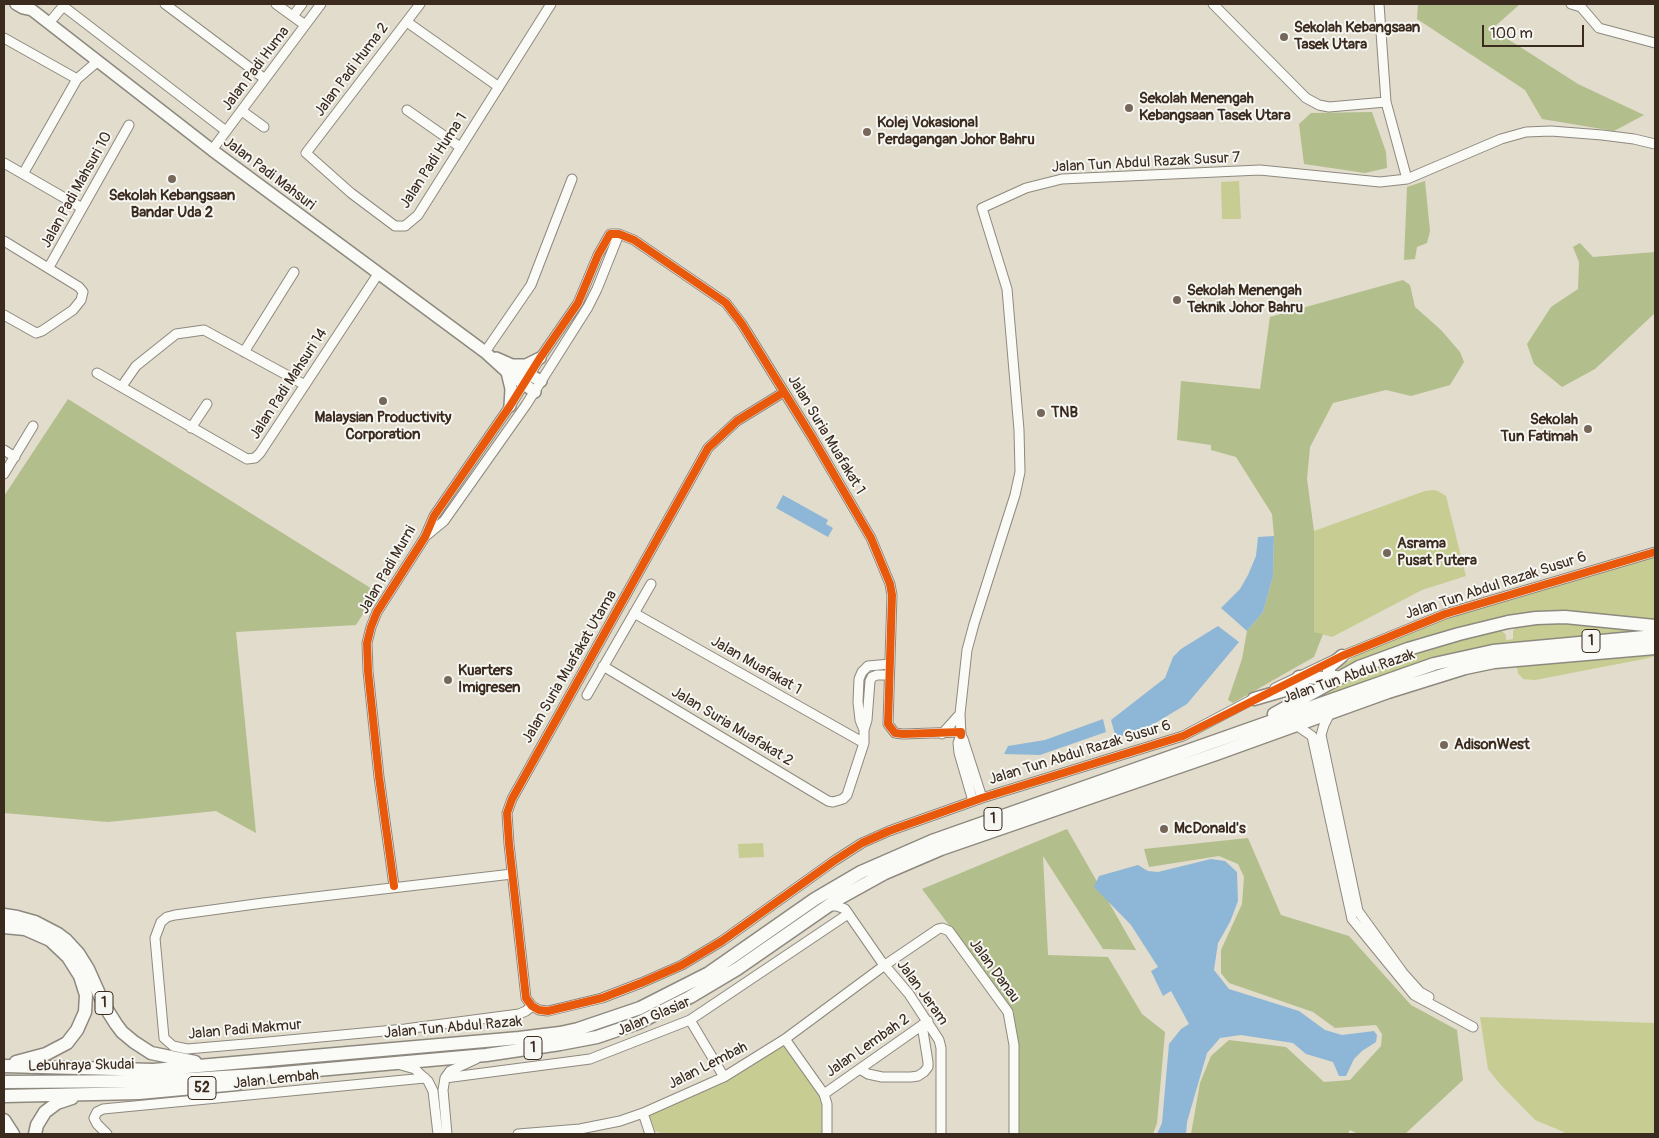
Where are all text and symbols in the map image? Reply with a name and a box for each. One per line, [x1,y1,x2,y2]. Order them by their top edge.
scale bar [1484,15,1586,47]
place label: Sekolah Kebangsaan Tasek Utara [1294,19,1420,54]
street label: Jalan Padi Huma 2 [311,20,393,120]
street label: Jalan Padi Huma [218,23,294,115]
text: 100 m [1490,24,1533,43]
marker: Sekolah Kebangsaan Tasek Utara [1278,31,1290,43]
place label: Sekolah Menengah Kebangsaan Tasek Utara [1139,90,1291,125]
marker: Sekolah Menengah Kebangsaan Tasek Utara [1123,102,1135,114]
street label: Jalan Padi Huma 1 [397,110,471,212]
place label: Kolej Vokasional Perdagangan Johor Bahru [877,114,1035,149]
marker: Kolej Vokasional Perdagangan Johor Bahru [861,126,873,138]
street label: Jalan Padi Mahsuri 10 [38,129,116,251]
street label: Jalan Padi Mahsuri [219,133,319,215]
street label: Jalan Tun Abdul Razak Susur 7 [1051,149,1241,177]
marker: Sekolah Kebangsaan Bandar Uda 2 [166,173,178,185]
place label: Sekolah Kebangsaan Bandar Uda 2 [109,187,235,222]
place label: Sekolah Menengah Teknik Johor Bahru [1187,282,1303,317]
marker: Sekolah Menengah Teknik Johor Bahru [1171,294,1183,306]
street label: Jalan Padi Mahsuri 14 [246,325,332,443]
street label: Jalan Suria Muafakat 1 [783,372,869,498]
marker: Malaysian Productivity Corporation [377,395,389,407]
place label: TNB [1051,404,1078,422]
marker: TNB [1035,407,1047,419]
place label: Malaysian Productivity Corporation [314,409,452,444]
place label: Sekolah Tun Fatimah [1500,411,1578,446]
marker: Sekolah Tun Fatimah [1582,423,1594,435]
street label: Jalan Padi Murni [356,523,420,617]
place label: Asrama Pusat Putera [1397,535,1477,570]
marker: Asrama Pusat Putera [1381,547,1393,559]
street label: Jalan Tun Abdul Razak Susur 6 [1403,548,1589,624]
street label: Jalan Suria Muafakat Utama [519,587,621,747]
road number: 1 [1582,630,1600,652]
street label: Jalan Muafakat 1 [707,633,805,699]
street label: Jalan Tun Abdul Razak [1281,646,1417,708]
place label: Kuarters Imigresen [458,662,521,697]
marker: Kuarters Imigresen [442,674,454,686]
street label: Jalan Suria Muafakat 2 [668,684,796,770]
street label: Jalan Tun Abdul Razak Susur 6 [987,717,1173,789]
place label: AdisonWest [1454,736,1530,754]
marker: AdisonWest [1438,739,1450,751]
road number: 1 [984,808,1002,831]
place label: McDonald's [1174,820,1246,838]
marker: McDonald's [1158,823,1170,835]
street label: Jalan Danau [965,936,1023,1006]
street label: Jalan Jeram [892,957,952,1029]
road number: 1 [95,991,113,1014]
street label: Jalan Glasiar [615,993,693,1041]
street label: Jalan Lembah 2 [823,1011,913,1081]
street label: Jalan Tun Abdul Razak [383,1013,523,1043]
street label: Jalan Padi Makmur [187,1016,303,1044]
road number: 1 [524,1036,542,1060]
street label: Jalan Lembah [665,1038,751,1094]
street label: Lebuhraya Skudai [28,1056,134,1076]
street label: Jalan Lembah [232,1067,320,1093]
road number: 52 [188,1076,216,1100]

